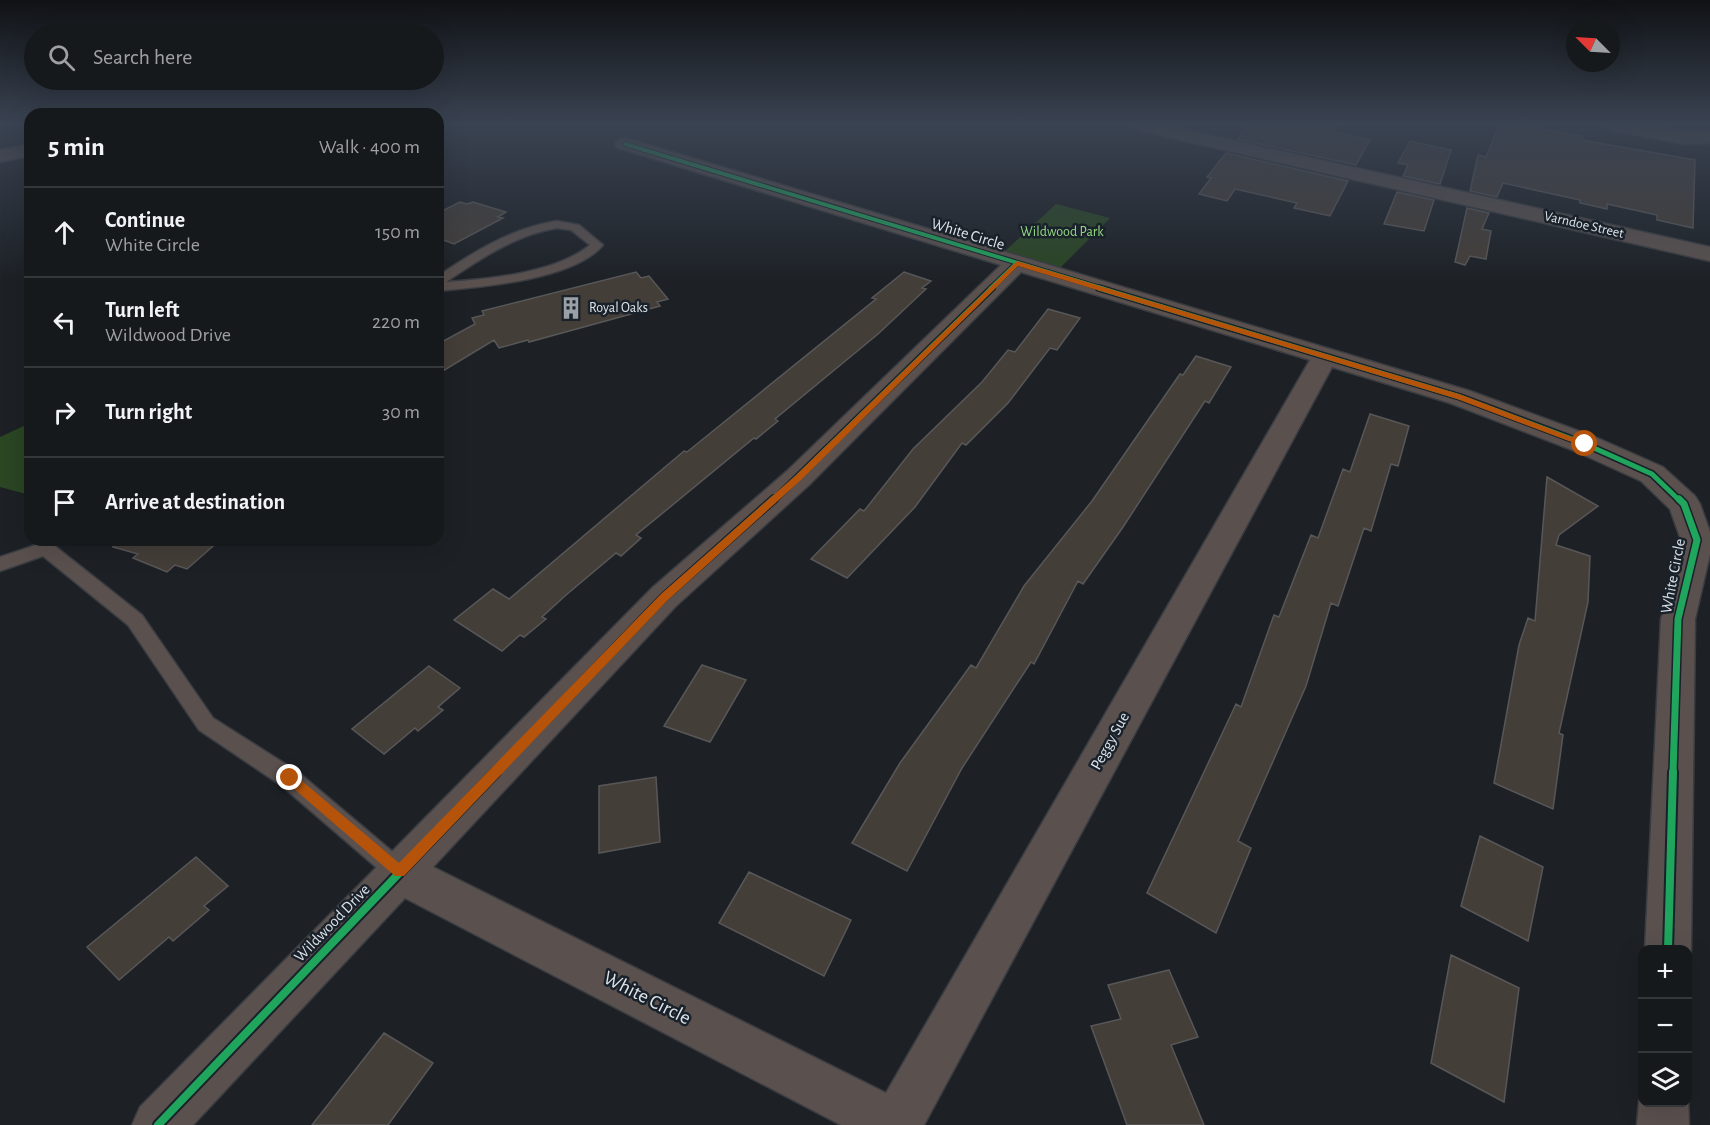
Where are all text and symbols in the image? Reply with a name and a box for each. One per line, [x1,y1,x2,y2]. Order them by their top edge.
north arrow [1566,18,1620,72]
search box [24,24,444,90]
icon: search [45,41,78,74]
text: Search here [93,46,192,68]
text: 5 min [48,134,105,160]
text: Walk · 400 m [319,137,420,157]
text: Continue [105,209,185,231]
street label: Varndoe Street [1543,209,1626,241]
street label: White Circle [929,215,1007,253]
icon: ahead [48,216,81,249]
text: 150 m [375,222,420,242]
park label: Wildwood Park [1020,225,1104,239]
text: White Circle [105,235,200,255]
building icon: Royal Oaks [558,295,584,321]
text: Turn left [105,299,179,321]
place label: Royal Oaks [589,301,648,315]
icon: left [48,306,81,339]
text: 220 m [372,312,420,332]
text: Wildwood Drive [105,325,231,345]
icon: right [48,396,81,429]
text: Turn right [105,401,192,423]
text: 30 m [382,402,420,422]
route start [1571,430,1597,456]
icon: arrive [48,486,81,519]
text: Arrive at destination [105,491,285,513]
street label: White Circle [1658,537,1688,615]
street label: Peggy Sue [1088,710,1133,773]
route end [276,764,302,790]
street label: Wildwood Drive [291,881,373,965]
map controls [1638,945,1692,1107]
button: + [1638,945,1692,999]
street label: White Circle [600,968,694,1028]
button: − [1638,999,1692,1053]
button: layers [1638,1053,1692,1107]

